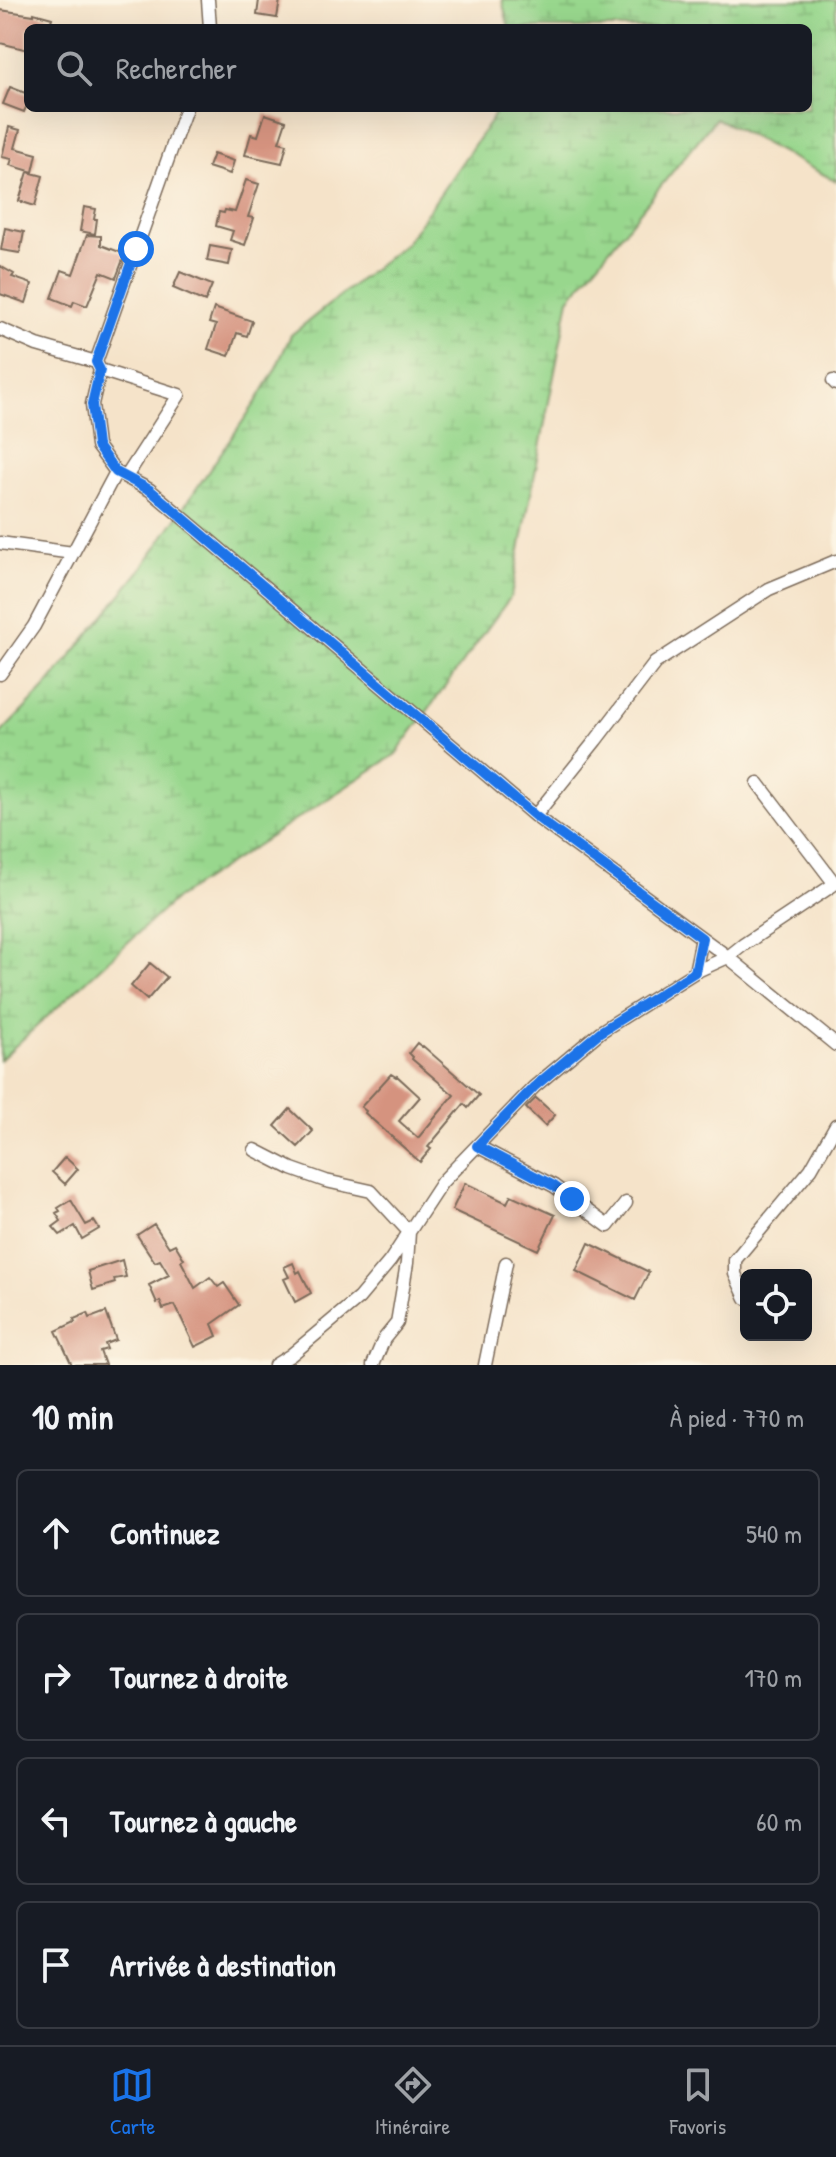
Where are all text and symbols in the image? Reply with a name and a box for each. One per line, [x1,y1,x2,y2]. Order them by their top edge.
search box [24,24,812,112]
icon: search [52,46,96,90]
text: Rechercher [116,48,237,88]
route start [118,231,154,267]
route end [554,1181,590,1217]
map controls [740,1269,812,1341]
button: locate [740,1269,812,1341]
text: 10 min [32,1394,114,1440]
text: À pied · 770 m [670,1400,804,1435]
icon: ahead [34,1511,78,1555]
text: Continuez [110,1513,219,1553]
text: 540 m [746,1516,802,1551]
icon: right [34,1655,78,1699]
text: Tournez à droite [110,1657,288,1697]
text: 170 m [744,1660,802,1695]
icon: left [34,1799,78,1843]
text: Tournez à gauche [110,1801,297,1841]
text: 60 m [756,1804,802,1839]
icon: arrive [34,1943,78,1987]
text: Arrivée à destination [110,1945,336,1985]
tab: Carte [110,2063,155,2141]
tab: Itinéraire [375,2063,450,2141]
tab: Favoris [670,2063,726,2141]

